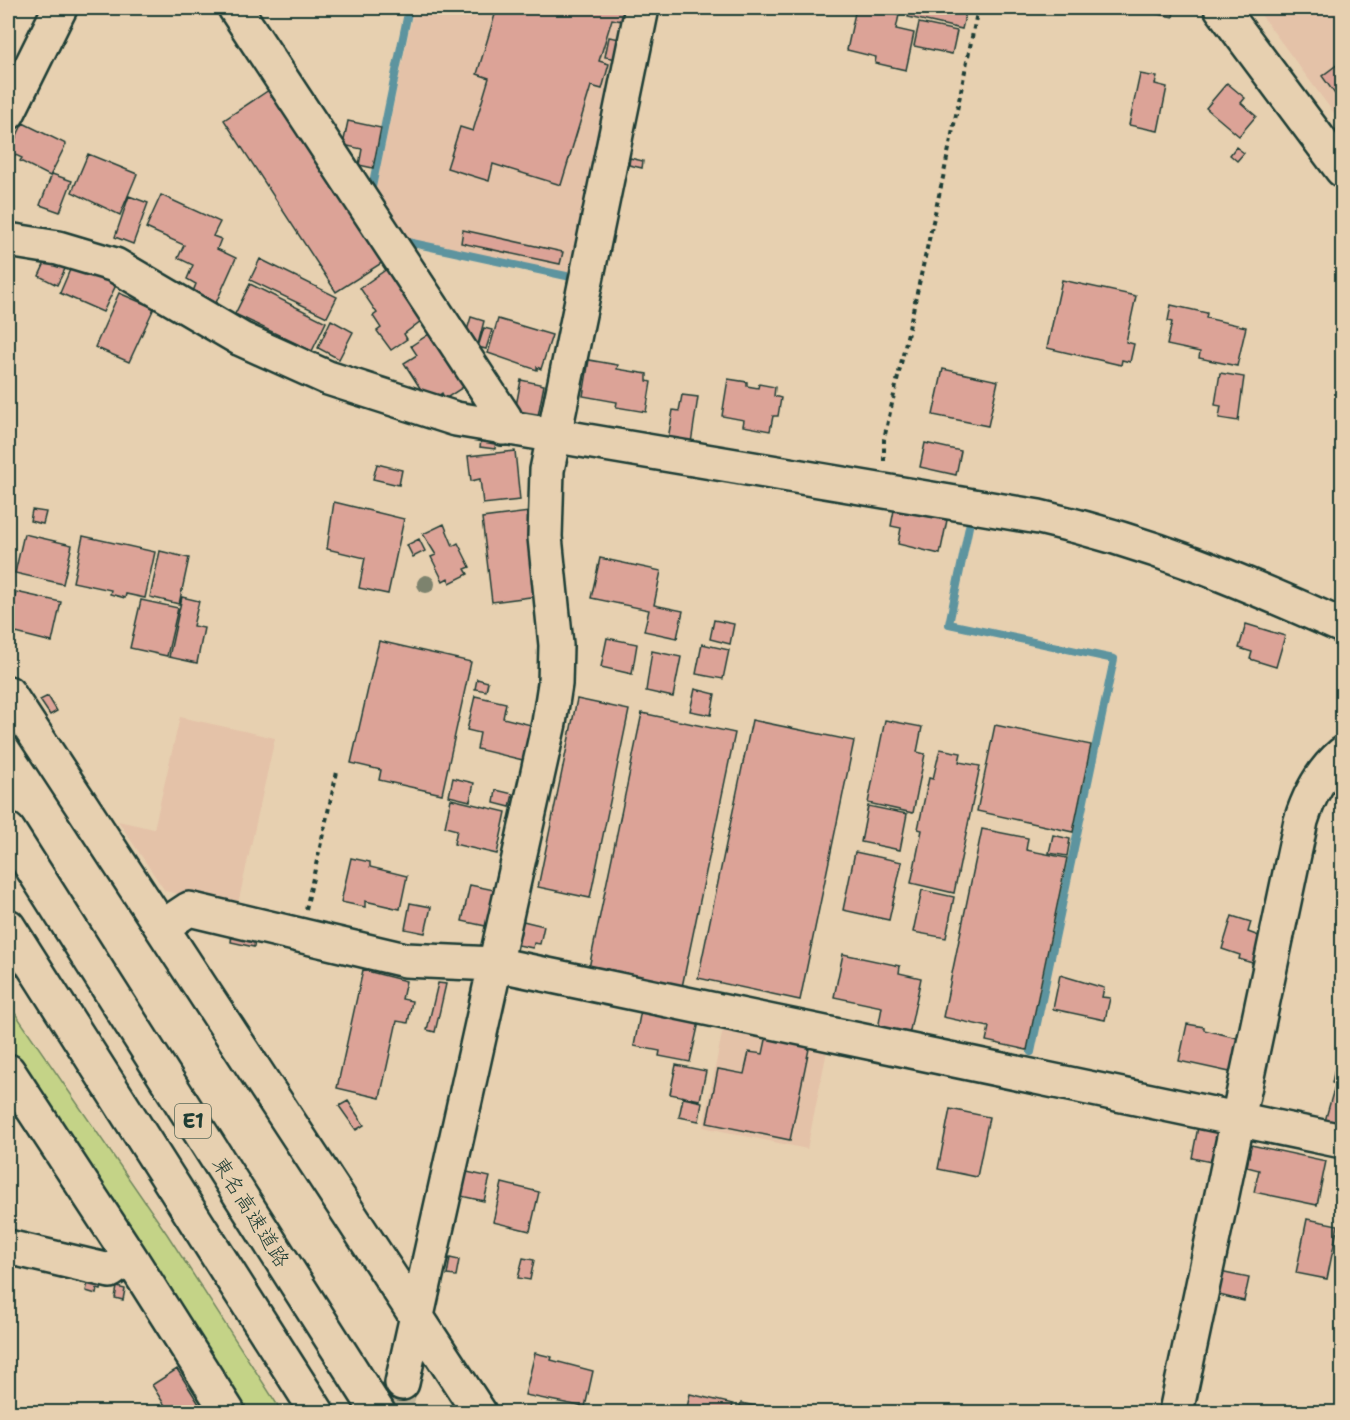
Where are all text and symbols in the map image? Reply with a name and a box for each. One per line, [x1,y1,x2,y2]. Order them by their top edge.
road number: E1 [175,1104,211,1138]
street label: 東名高速道路 [206,1151,296,1273]

